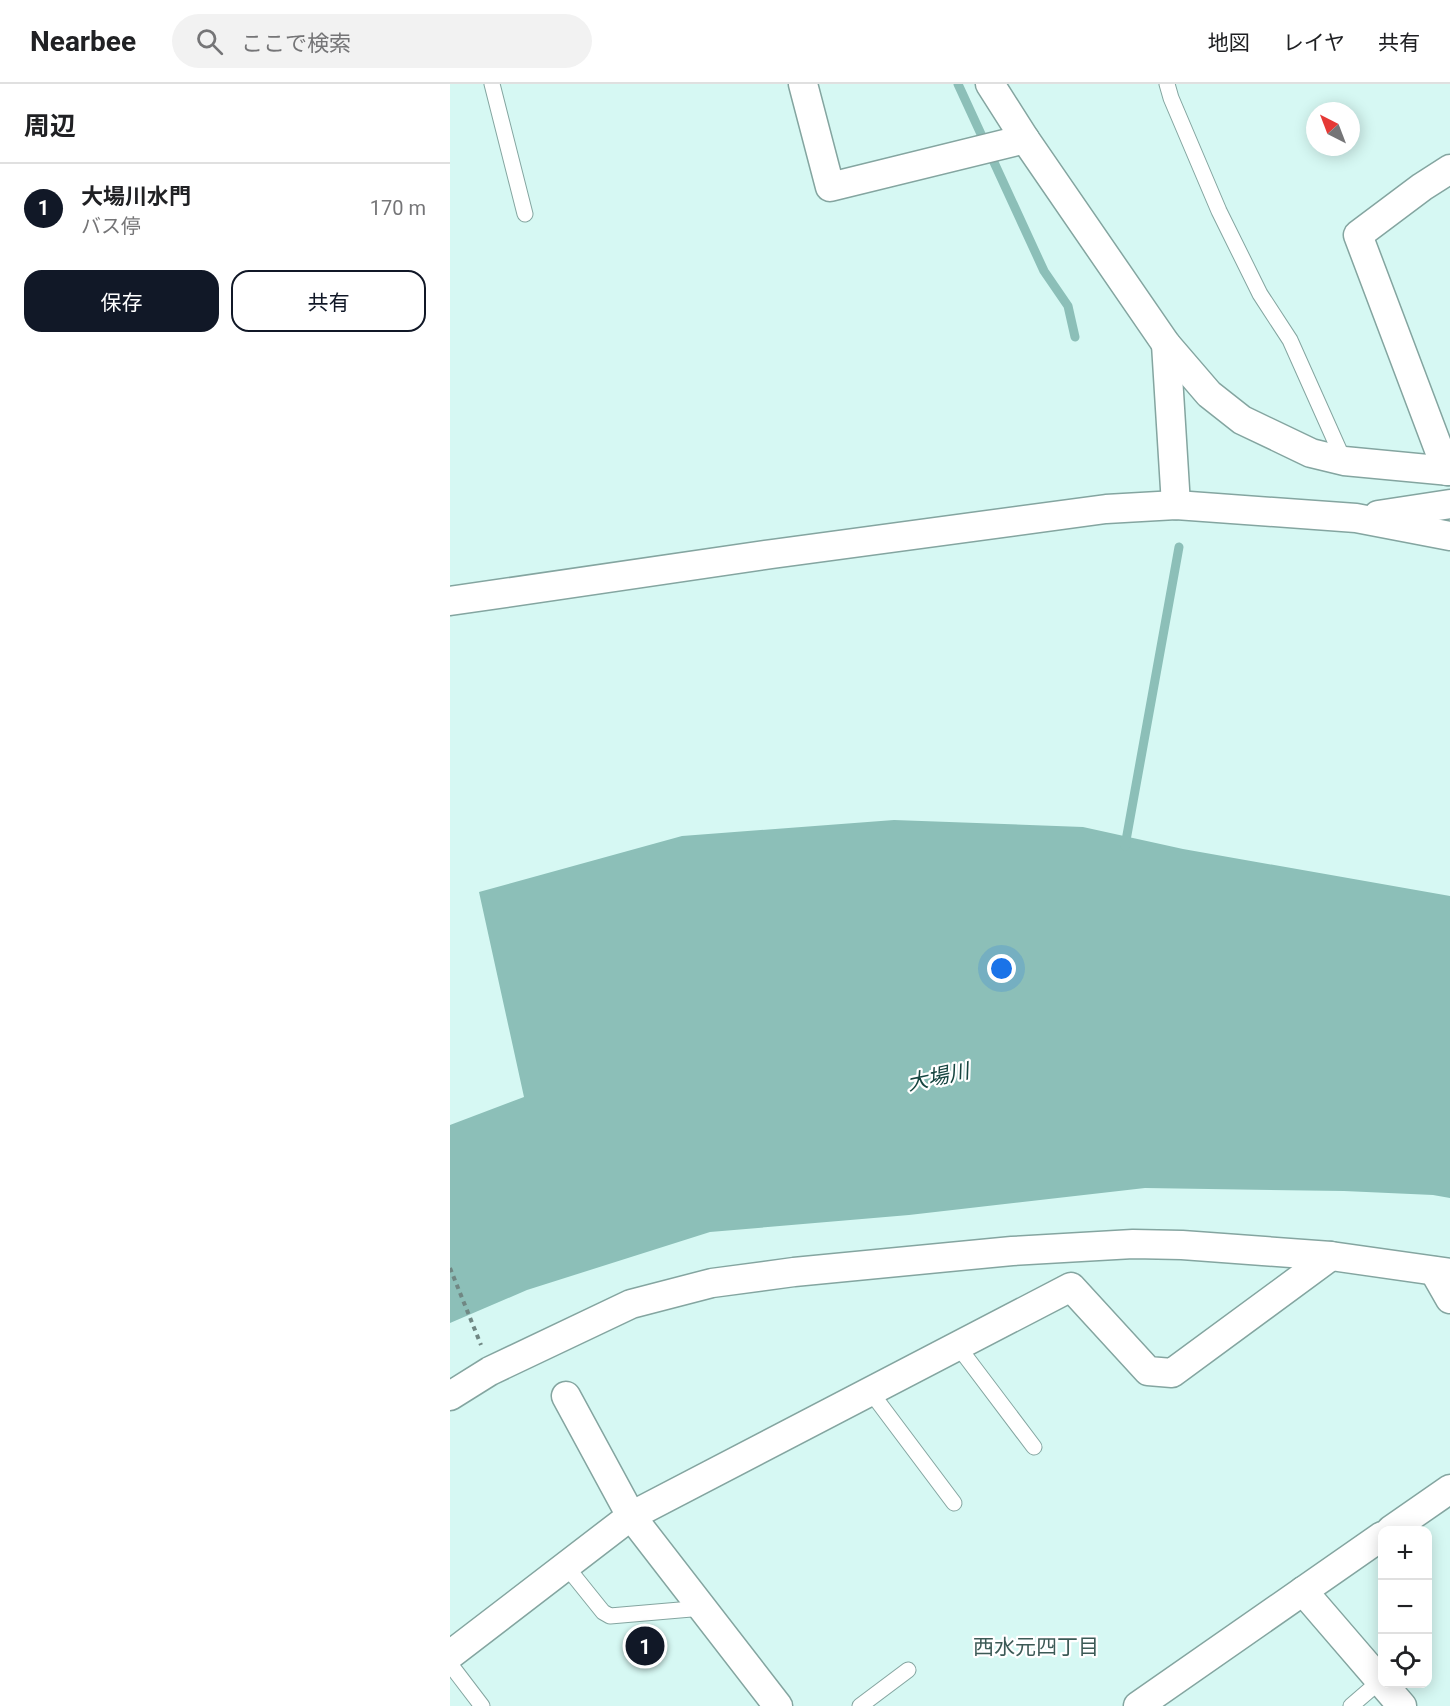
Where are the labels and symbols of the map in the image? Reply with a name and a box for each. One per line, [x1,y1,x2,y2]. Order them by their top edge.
north arrow [1306,102,1360,156]
your location [987,954,1016,983]
water label: 大場川 [905,1058,973,1095]
pin: 1 [626,1624,664,1668]
district label: 西水元四丁目 [973,1635,1099,1659]

